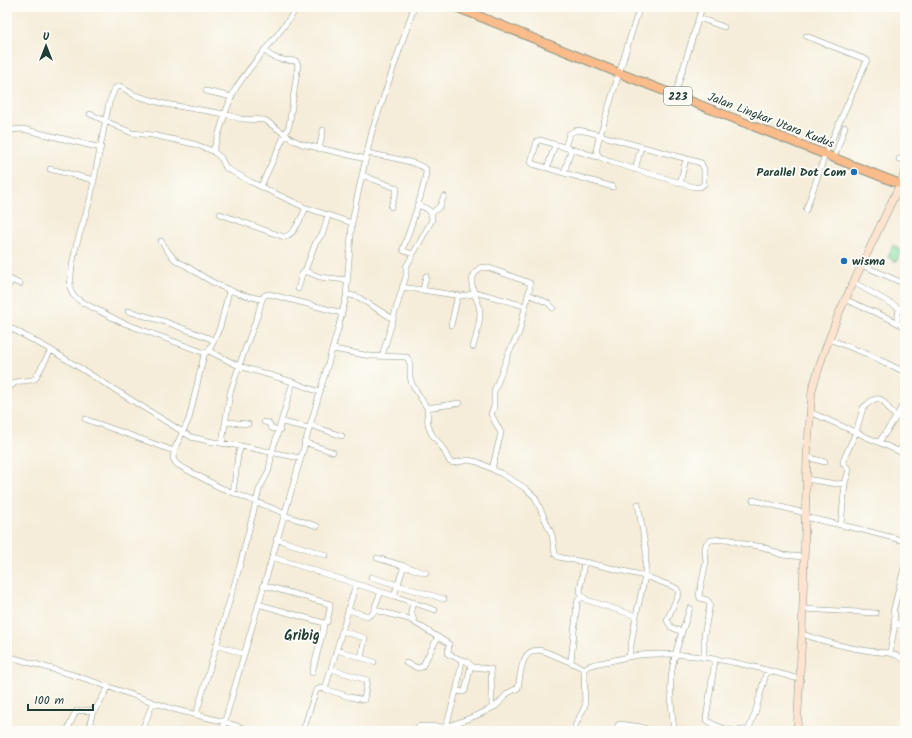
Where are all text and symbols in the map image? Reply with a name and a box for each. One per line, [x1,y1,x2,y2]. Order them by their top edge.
north arrow [26,26,66,66]
text: U [43,28,50,46]
road number: 223 [664,87,692,105]
street label: Jalan Lingkar Utara Kudus [705,88,837,153]
place label: Parallel Dot Com [757,163,846,182]
marker: Parallel Dot Com [849,167,859,177]
place label: wisma [852,252,885,271]
marker: wisma [839,256,849,266]
district label: Gribig [284,625,320,647]
scale bar [28,686,93,712]
text: 100 m [34,691,65,710]

